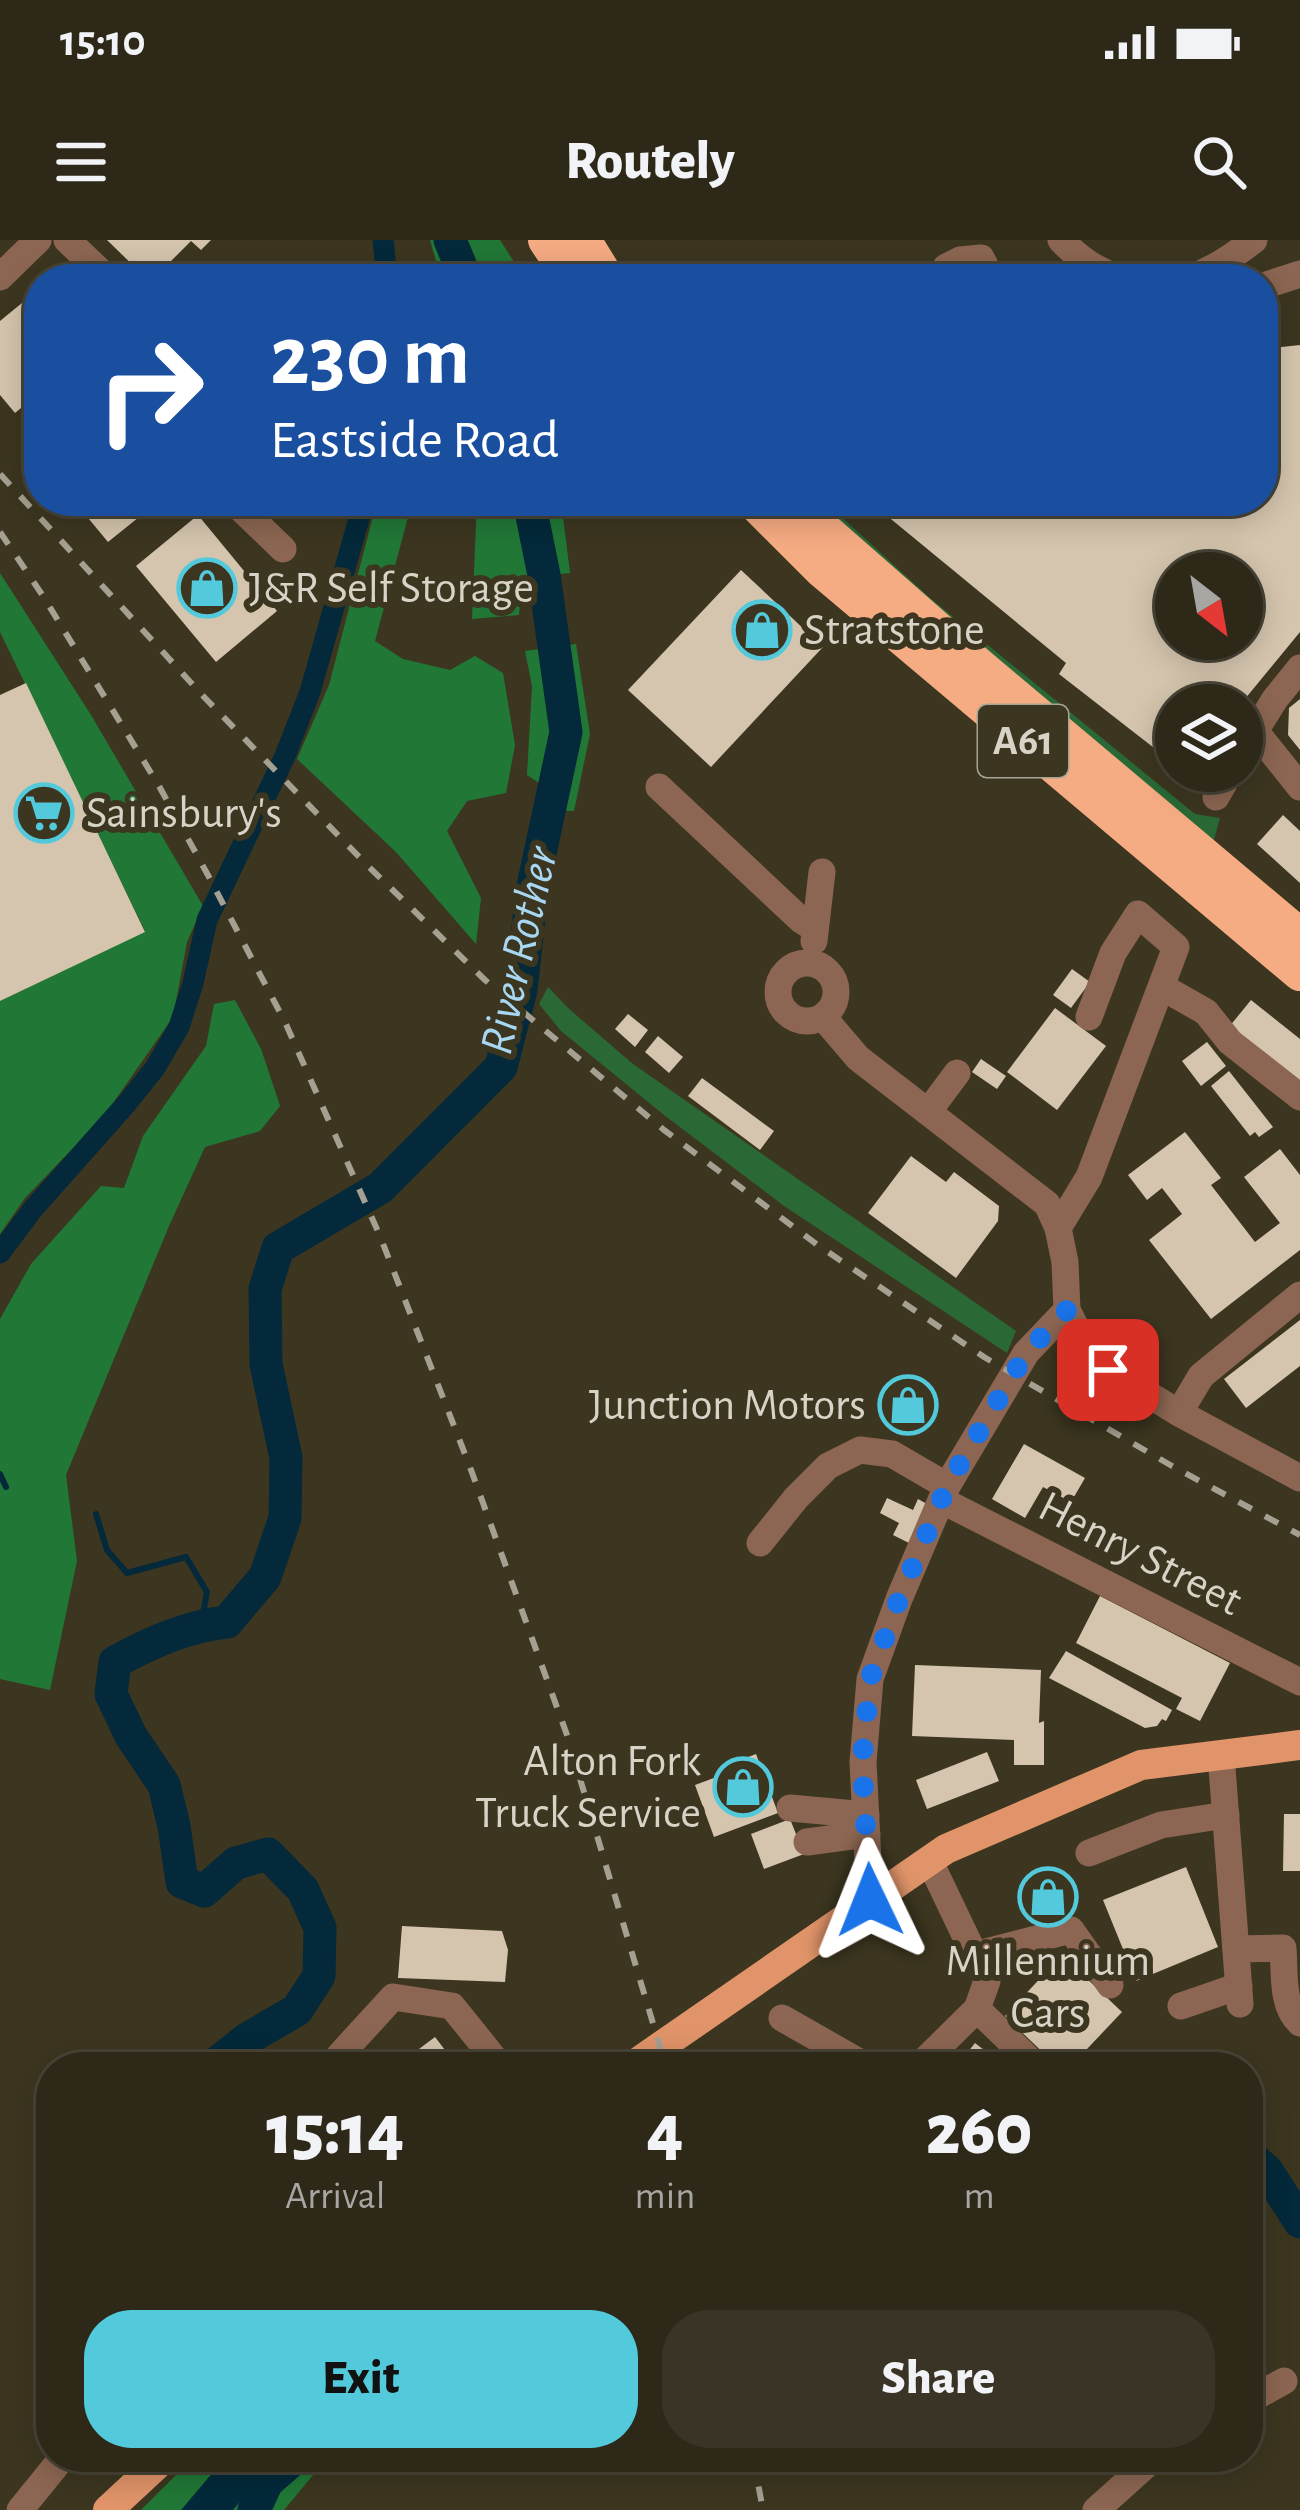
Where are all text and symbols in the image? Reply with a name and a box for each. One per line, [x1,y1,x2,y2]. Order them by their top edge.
text: 15:10 [60,19,146,64]
icon: menu [48,129,114,195]
icon: search [1186,129,1252,195]
text: Routely [565,135,735,189]
icon: right [72,312,228,468]
text: 230 m [270,316,470,400]
text: Eastside Road [270,414,559,468]
north arrow [1155,552,1263,660]
map controls [1155,552,1263,792]
shop icon: J&R Self Storage [176,557,238,619]
place label: J&R Self Storage [249,566,534,611]
shop icon: Stratstone [731,599,793,661]
place label: Stratstone [804,608,985,653]
button: layers [1155,684,1263,792]
road number: A61 [978,705,1068,777]
supermarket icon: Sainsbury's [13,782,75,844]
place label: Sainsbury's [86,791,282,836]
water label: River Rother [473,841,567,1059]
pin [1057,1319,1159,1421]
icon: arrive [1075,1337,1141,1403]
shop icon: Junction Motors [877,1374,939,1436]
place label: Junction Motors [589,1383,866,1428]
street label: Henry Street [1031,1484,1249,1624]
place label: Alton Fork Truck Service [475,1739,701,1836]
shop icon: Alton Fork Truck Service [712,1756,774,1818]
position arrow [807,1837,933,1963]
shop icon: Millennium Cars [1017,1866,1079,1928]
place label: Millennium Cars [946,1939,1150,2036]
text: 15:14 [266,2095,404,2167]
text: 4 [646,2095,683,2167]
text: 260 [926,2095,1033,2167]
text: Arrival [285,2177,385,2216]
text: min [635,2177,695,2216]
text: m [964,2177,995,2216]
button: Exit [84,2310,638,2448]
button: Share [662,2310,1215,2448]

